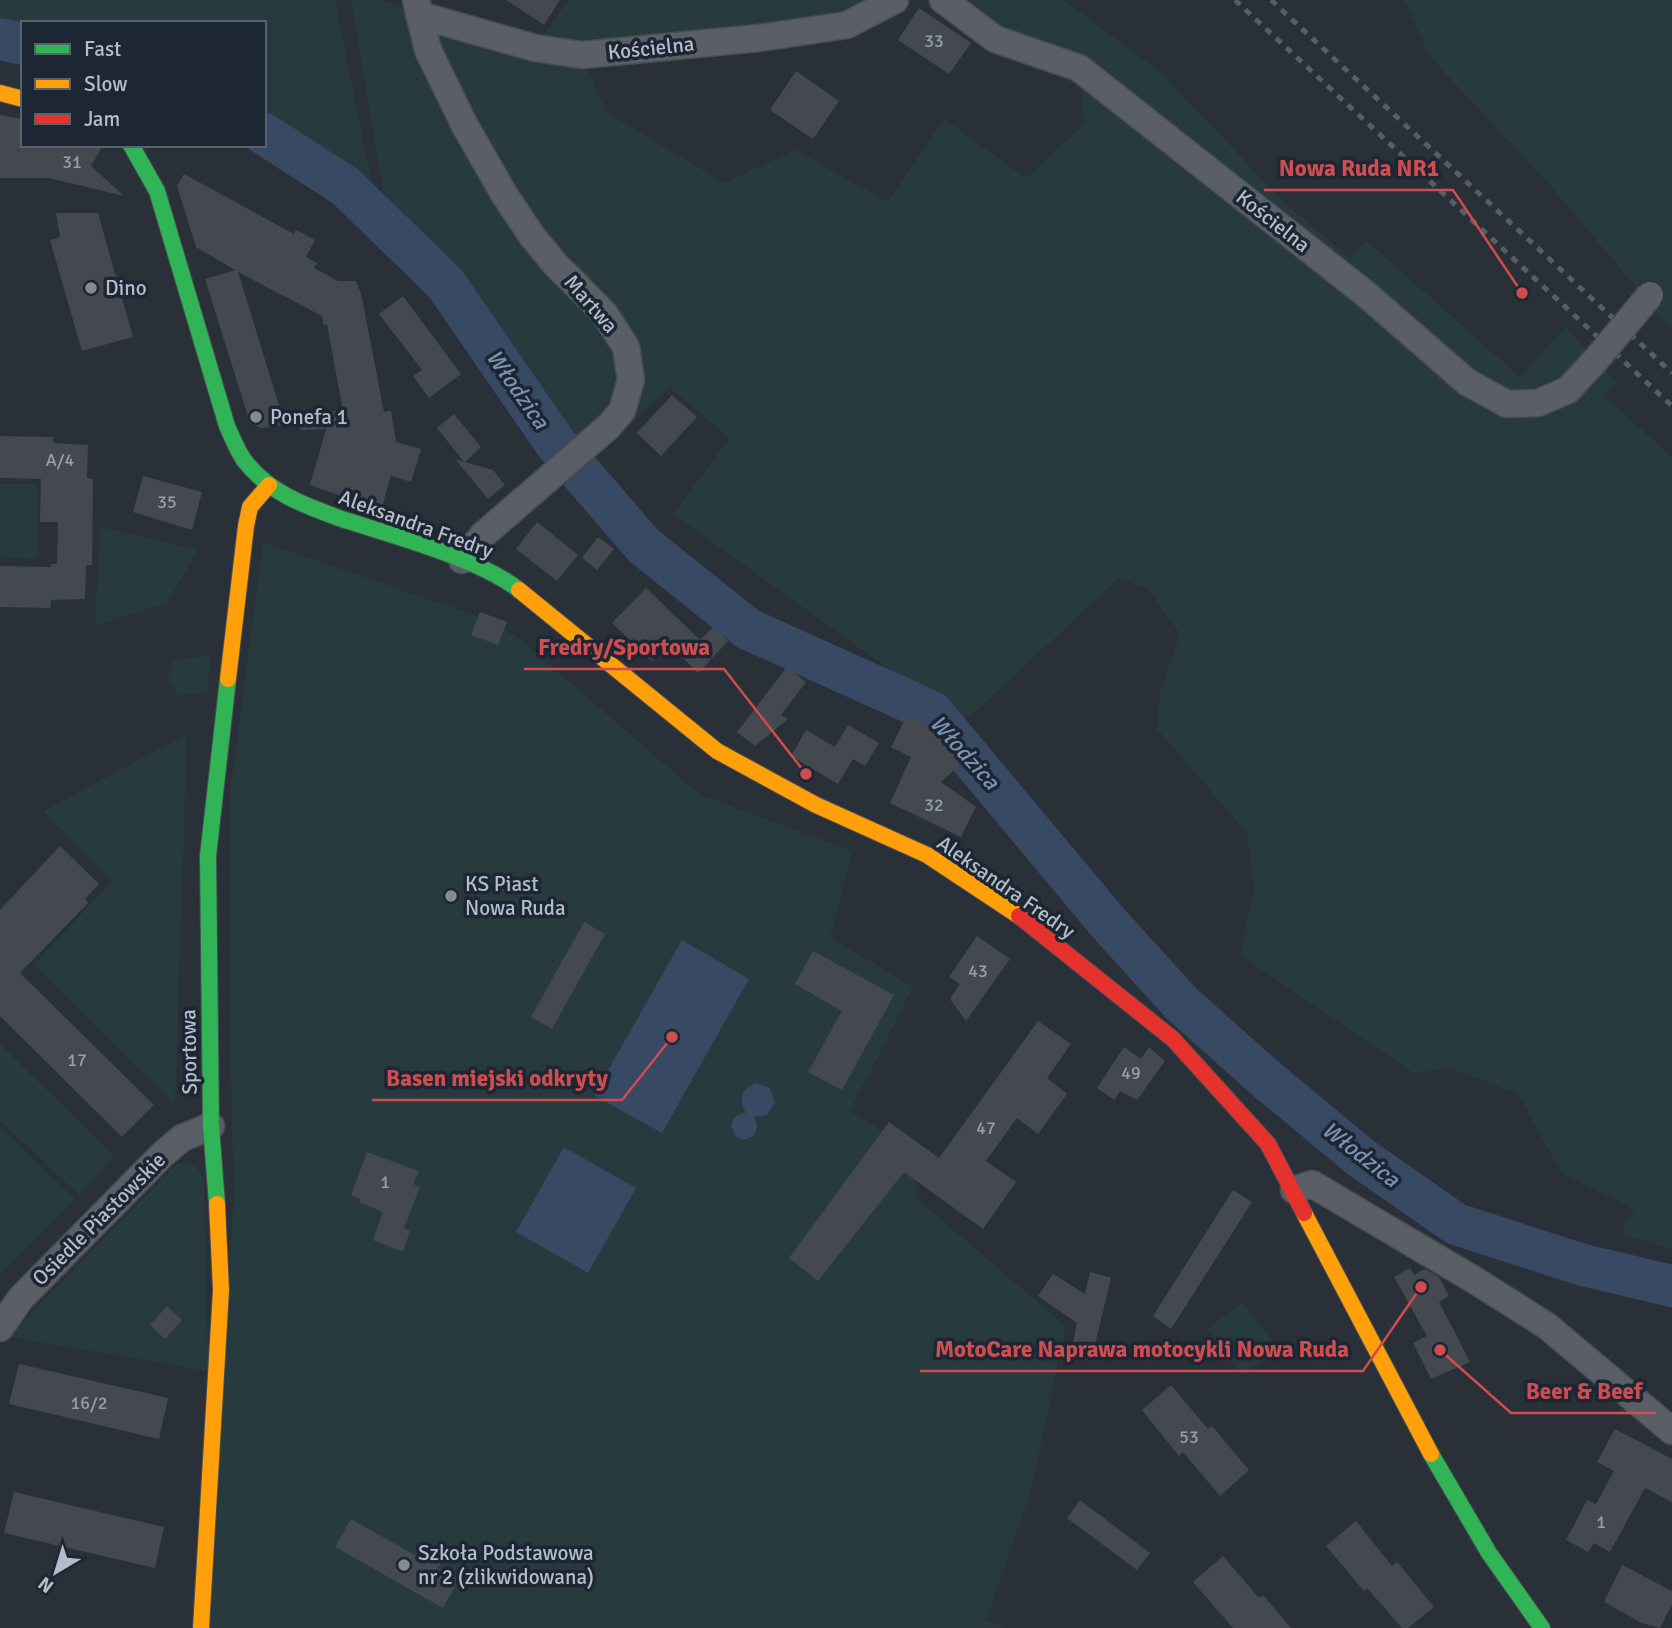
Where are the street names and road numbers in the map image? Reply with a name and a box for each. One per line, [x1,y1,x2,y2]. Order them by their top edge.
street label: Kościelna [606,31,696,65]
street label: Kościelna [1231,184,1315,258]
street label: Martwa [559,269,623,339]
street label: Aleksandra Fredry [335,484,497,564]
street label: Aleksandra Fredry [932,830,1080,944]
street label: Sportowa [175,1009,203,1095]
street label: Osiedle Piastowskie [27,1147,171,1291]

